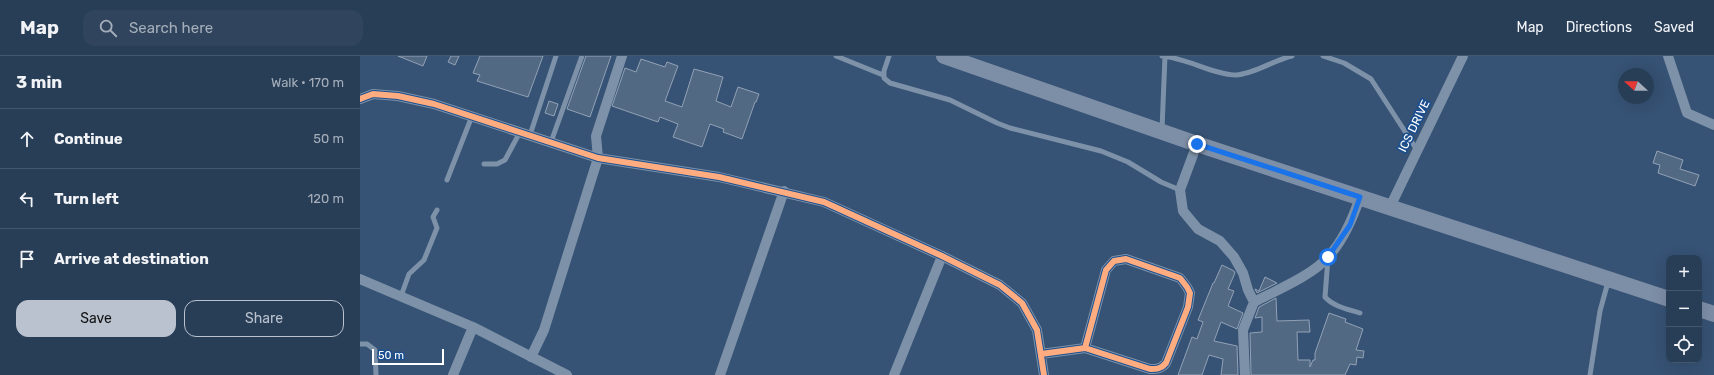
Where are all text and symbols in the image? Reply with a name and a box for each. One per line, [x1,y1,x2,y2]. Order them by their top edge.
search box [83,10,363,46]
text: Map [20,16,59,39]
icon: search [97,17,119,39]
text: Search here [129,19,213,37]
text: Map [1517,19,1544,36]
text: Directions [1566,19,1632,36]
text: Saved [1654,19,1694,36]
north arrow [1618,68,1654,104]
text: 3 min [16,72,62,92]
text: Walk · 170 m [271,75,344,90]
street label: ICS DRIVE [1395,98,1433,154]
icon: ahead [16,128,38,150]
text: Continue [54,130,123,148]
text: 50 m [313,131,344,146]
route end [1188,135,1206,153]
icon: left [16,188,38,210]
text: Turn left [54,190,119,208]
text: 120 m [308,191,344,206]
icon: arrive [16,248,38,270]
route start [1319,248,1337,266]
text: Arrive at destination [54,250,209,268]
map controls [1666,255,1702,363]
button: + [1666,255,1702,291]
button: − [1666,291,1702,327]
button: Save [16,300,176,337]
button: Share [184,300,344,337]
button: locate [1666,327,1702,363]
scale bar [372,347,444,366]
text: 50 m [378,349,404,362]

